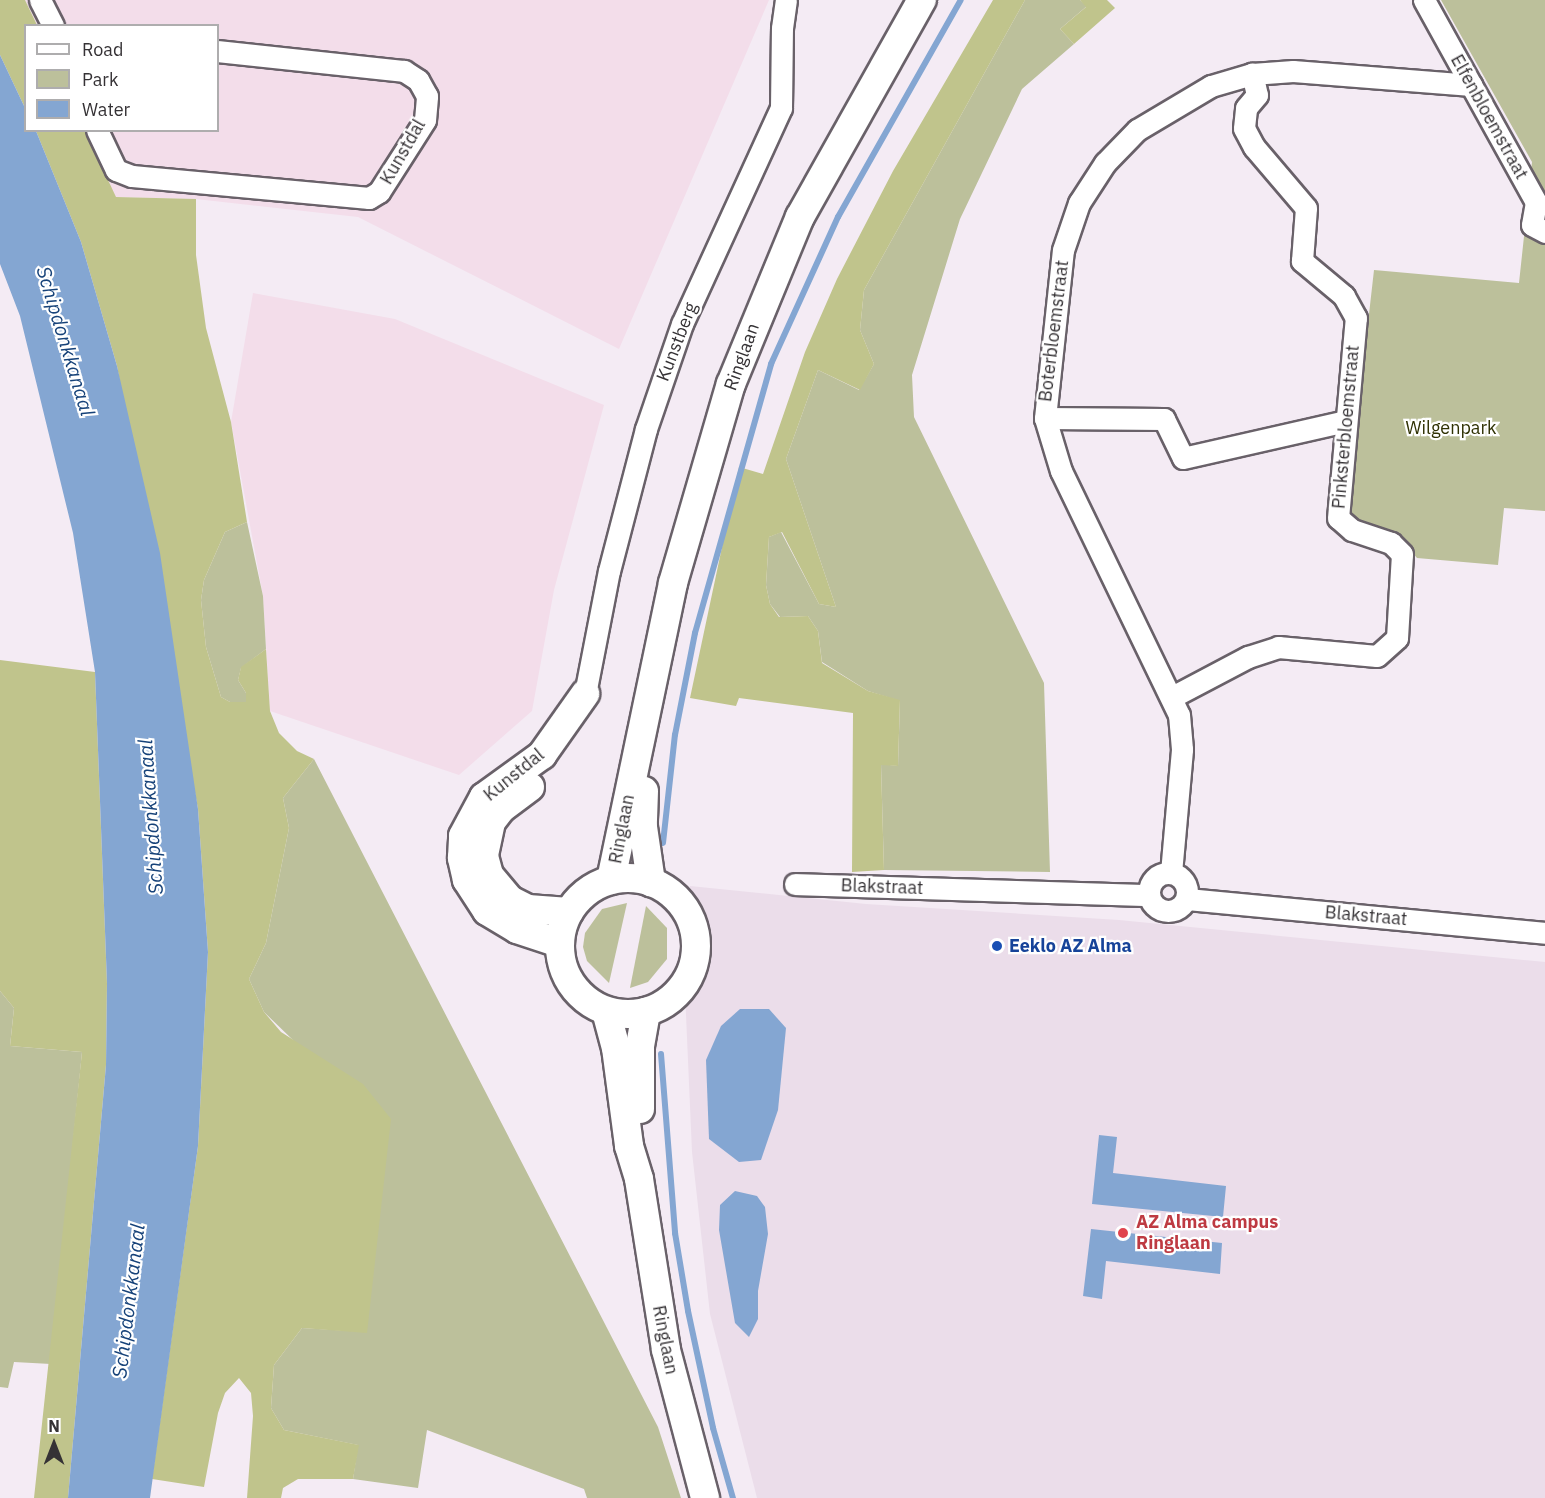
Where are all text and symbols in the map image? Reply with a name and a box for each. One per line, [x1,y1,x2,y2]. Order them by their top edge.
legend [24,24,219,132]
text: Road [82,38,123,61]
street label: Elfenbloemstraat [1446,51,1532,183]
text: Park [82,68,118,91]
text: Water [82,98,130,121]
street label: Kunstdal [376,116,430,188]
street label: Boterbloemstraat [1035,259,1073,403]
water label: Schipdonkkanaal [32,263,100,419]
street label: Kunstberg [652,300,702,384]
street label: Ringlaan [720,320,764,394]
street label: Pinksterbloemstraat [1328,344,1364,510]
park label: Wilgenpark [1405,417,1497,439]
water label: Schipdonkkanaal [133,739,167,895]
street label: Kunstdal [479,744,549,806]
street label: Ringlaan [605,793,639,865]
street label: Blakstraat [840,875,924,899]
street label: Blakstraat [1324,902,1408,930]
place label: Eeklo AZ Alma [1009,935,1132,957]
marker: Eeklo AZ Alma [990,939,1004,953]
place label: AZ Alma campus Ringlaan [1136,1212,1278,1254]
water label: Schipdonkkanaal [107,1223,149,1379]
marker: AZ Alma campus Ringlaan [1114,1224,1132,1242]
street label: Ringlaan [648,1304,682,1376]
north arrow [24,1414,84,1474]
text: N [48,1416,60,1436]

